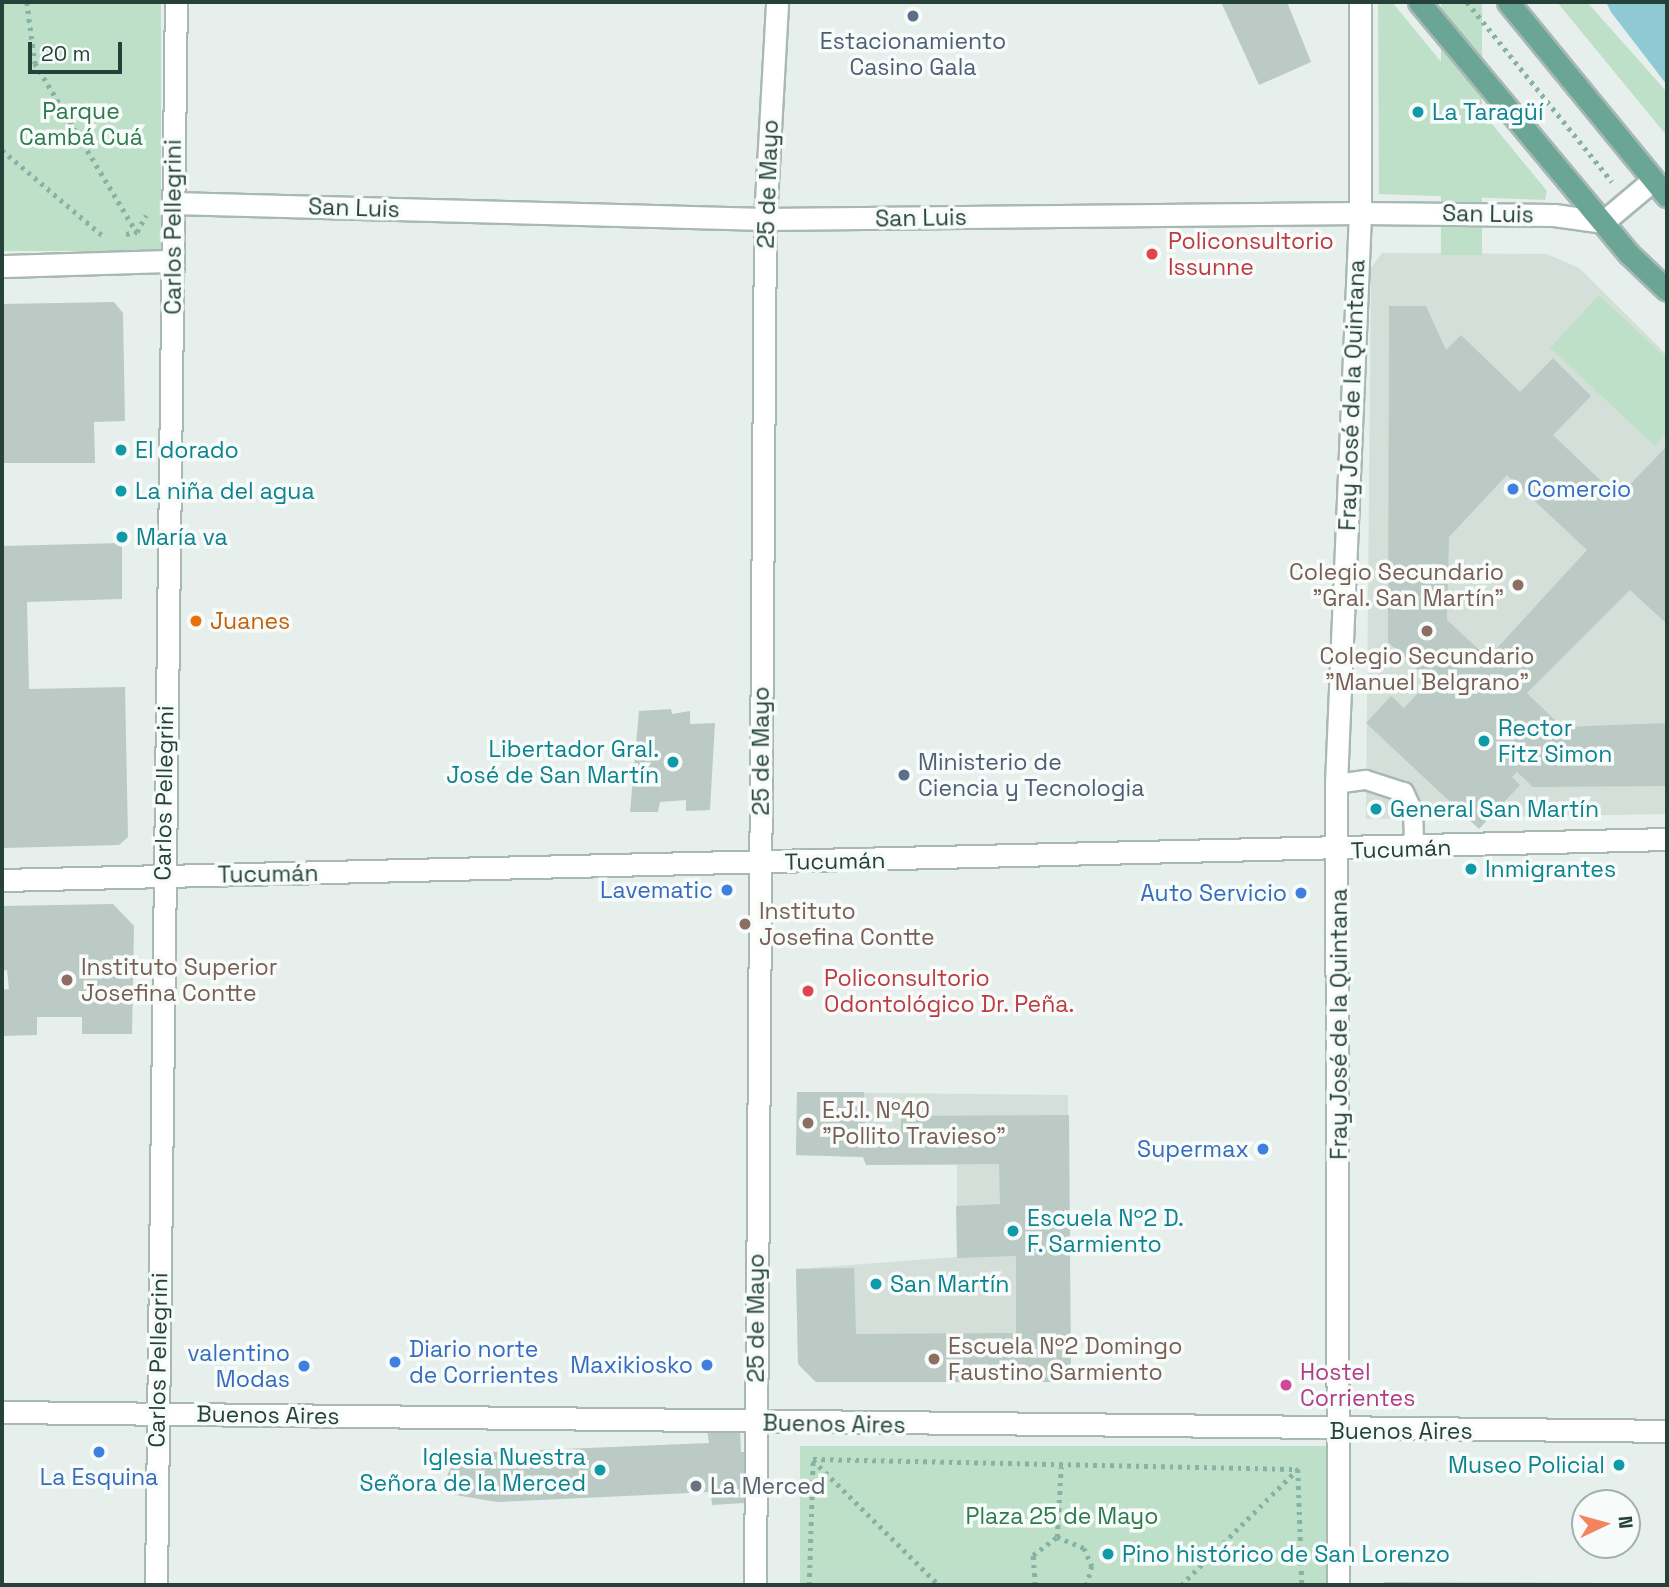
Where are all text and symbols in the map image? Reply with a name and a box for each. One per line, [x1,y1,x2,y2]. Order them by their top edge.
marker: Estacionamiento Casino Gala [905,8,921,24]
place label: Estacionamiento Casino Gala [820,27,1006,81]
scale bar [32,28,126,72]
text: 20 m [41,40,91,67]
park label: Parque Cambá Cuá [19,97,143,151]
place label: La Taragüí [1432,98,1544,126]
marker: La Taragüí [1410,104,1426,120]
street label: 25 de Mayo [752,119,784,249]
street label: Carlos Pellegrini [159,139,187,315]
street label: San Luis [308,193,400,223]
street label: San Luis [1442,199,1534,229]
street label: San Luis [875,203,967,233]
place label: Policonsultorio Issunne [1168,227,1334,281]
marker: Policonsultorio Issunne [1142,244,1162,264]
street label: Fray José de la Quintana [1333,259,1371,531]
place label: El dorado [135,436,239,464]
marker: El dorado [113,442,129,458]
place label: Comercio [1527,475,1631,503]
place label: La niña del agua [135,477,315,505]
marker: Comercio [1505,481,1521,497]
marker: La niña del agua [113,483,129,499]
place label: María va [136,523,228,551]
marker: María va [114,529,130,545]
place label: Colegio Secundario "Gral. San Martín" [1289,558,1504,612]
marker: Colegio Secundario "Gral. San Martín" [1510,577,1526,593]
place label: Juanes [210,607,290,635]
marker: Juanes [188,613,204,629]
marker: Colegio Secundario "Manuel Belgrano" [1419,623,1435,639]
place label: Colegio Secundario "Manuel Belgrano" [1320,642,1534,696]
street label: 25 de Mayo [747,686,775,816]
street label: Carlos Pellegrini [149,705,179,881]
place label: Rector Fitz Simon [1498,714,1612,768]
marker: Rector Fitz Simon [1476,733,1492,749]
place label: Libertador Gral. José de San Martín [446,735,659,789]
place label: Ministerio de Ciencia y Tecnologia [918,748,1145,802]
marker: Libertador Gral. José de San Martín [665,754,681,770]
marker: Ministerio de Ciencia y Tecnologia [896,767,912,783]
place label: General San Martín [1390,795,1599,823]
marker: General San Martín [1368,801,1384,817]
street label: Tucumán [1350,833,1452,865]
street label: Tucumán [784,846,886,876]
place label: Inmigrantes [1485,855,1616,883]
street label: Tucumán [217,859,319,889]
marker: Inmigrantes [1463,861,1479,877]
place label: Lavematic [600,876,713,904]
place label: Auto Servicio [1140,879,1287,907]
marker: Lavematic [719,882,735,898]
marker: Auto Servicio [1293,885,1309,901]
street label: Fray José de la Quintana [1325,888,1353,1160]
place label: Instituto Josefina Contte [759,897,935,951]
marker: Instituto Josefina Contte [737,916,753,932]
place label: Instituto Superior Josefina Contte [81,953,278,1007]
place label: Policonsultorio Odontológico Dr. Peña. [824,964,1075,1018]
marker: Instituto Superior Josefina Contte [59,972,75,988]
marker: Policonsultorio Odontológico Dr. Peña. [798,981,818,1001]
place label: E.J.I. Nº40 "Pollito Travieso" [822,1096,1006,1150]
marker: E.J.I. Nº40 "Pollito Travieso" [800,1115,816,1131]
place label: Supermax [1137,1135,1249,1163]
marker: Supermax [1255,1141,1271,1157]
place label: Escuela Nº2 D. F. Sarmiento [1027,1204,1184,1258]
marker: Escuela Nº2 D. F. Sarmiento [1005,1223,1021,1239]
street label: 25 de Mayo [742,1253,770,1383]
place label: San Martín [890,1270,1009,1298]
street label: Carlos Pellegrini [143,1272,173,1448]
marker: San Martín [868,1276,884,1292]
place label: Escuela Nº2 Domingo Faustino Sarmiento [948,1332,1182,1386]
place label: Diario norte de Corrientes [409,1335,559,1389]
place label: valentino Modas [187,1339,290,1393]
place label: Maxikiosko [570,1351,693,1379]
marker: Escuela Nº2 Domingo Faustino Sarmiento [926,1351,942,1367]
marker: Diario norte de Corrientes [387,1354,403,1370]
marker: Maxikiosko [699,1357,715,1373]
marker: valentino Modas [296,1358,312,1374]
place label: Hostel Corrientes [1300,1358,1415,1412]
marker: Hostel Corrientes [1278,1377,1294,1393]
street label: Buenos Aires [196,1400,340,1430]
street label: Buenos Aires [762,1409,906,1439]
street label: Buenos Aires [1329,1417,1473,1445]
place label: Iglesia Nuestra Señora de la Merced [359,1443,586,1497]
marker: La Esquina [91,1444,107,1460]
place label: Museo Policial [1448,1451,1605,1479]
marker: Museo Policial [1611,1457,1627,1473]
marker: Iglesia Nuestra Señora de la Merced [592,1462,608,1478]
place label: La Esquina [40,1463,158,1491]
place label: La Merced [710,1472,826,1500]
marker: La Merced [688,1478,704,1494]
north arrow [1571,1489,1641,1559]
park label: Plaza 25 de Mayo [966,1502,1158,1530]
text: N [1612,1515,1638,1530]
place label: Pino histórico de San Lorenzo [1122,1540,1450,1568]
marker: Pino histórico de San Lorenzo [1100,1546,1116,1562]

